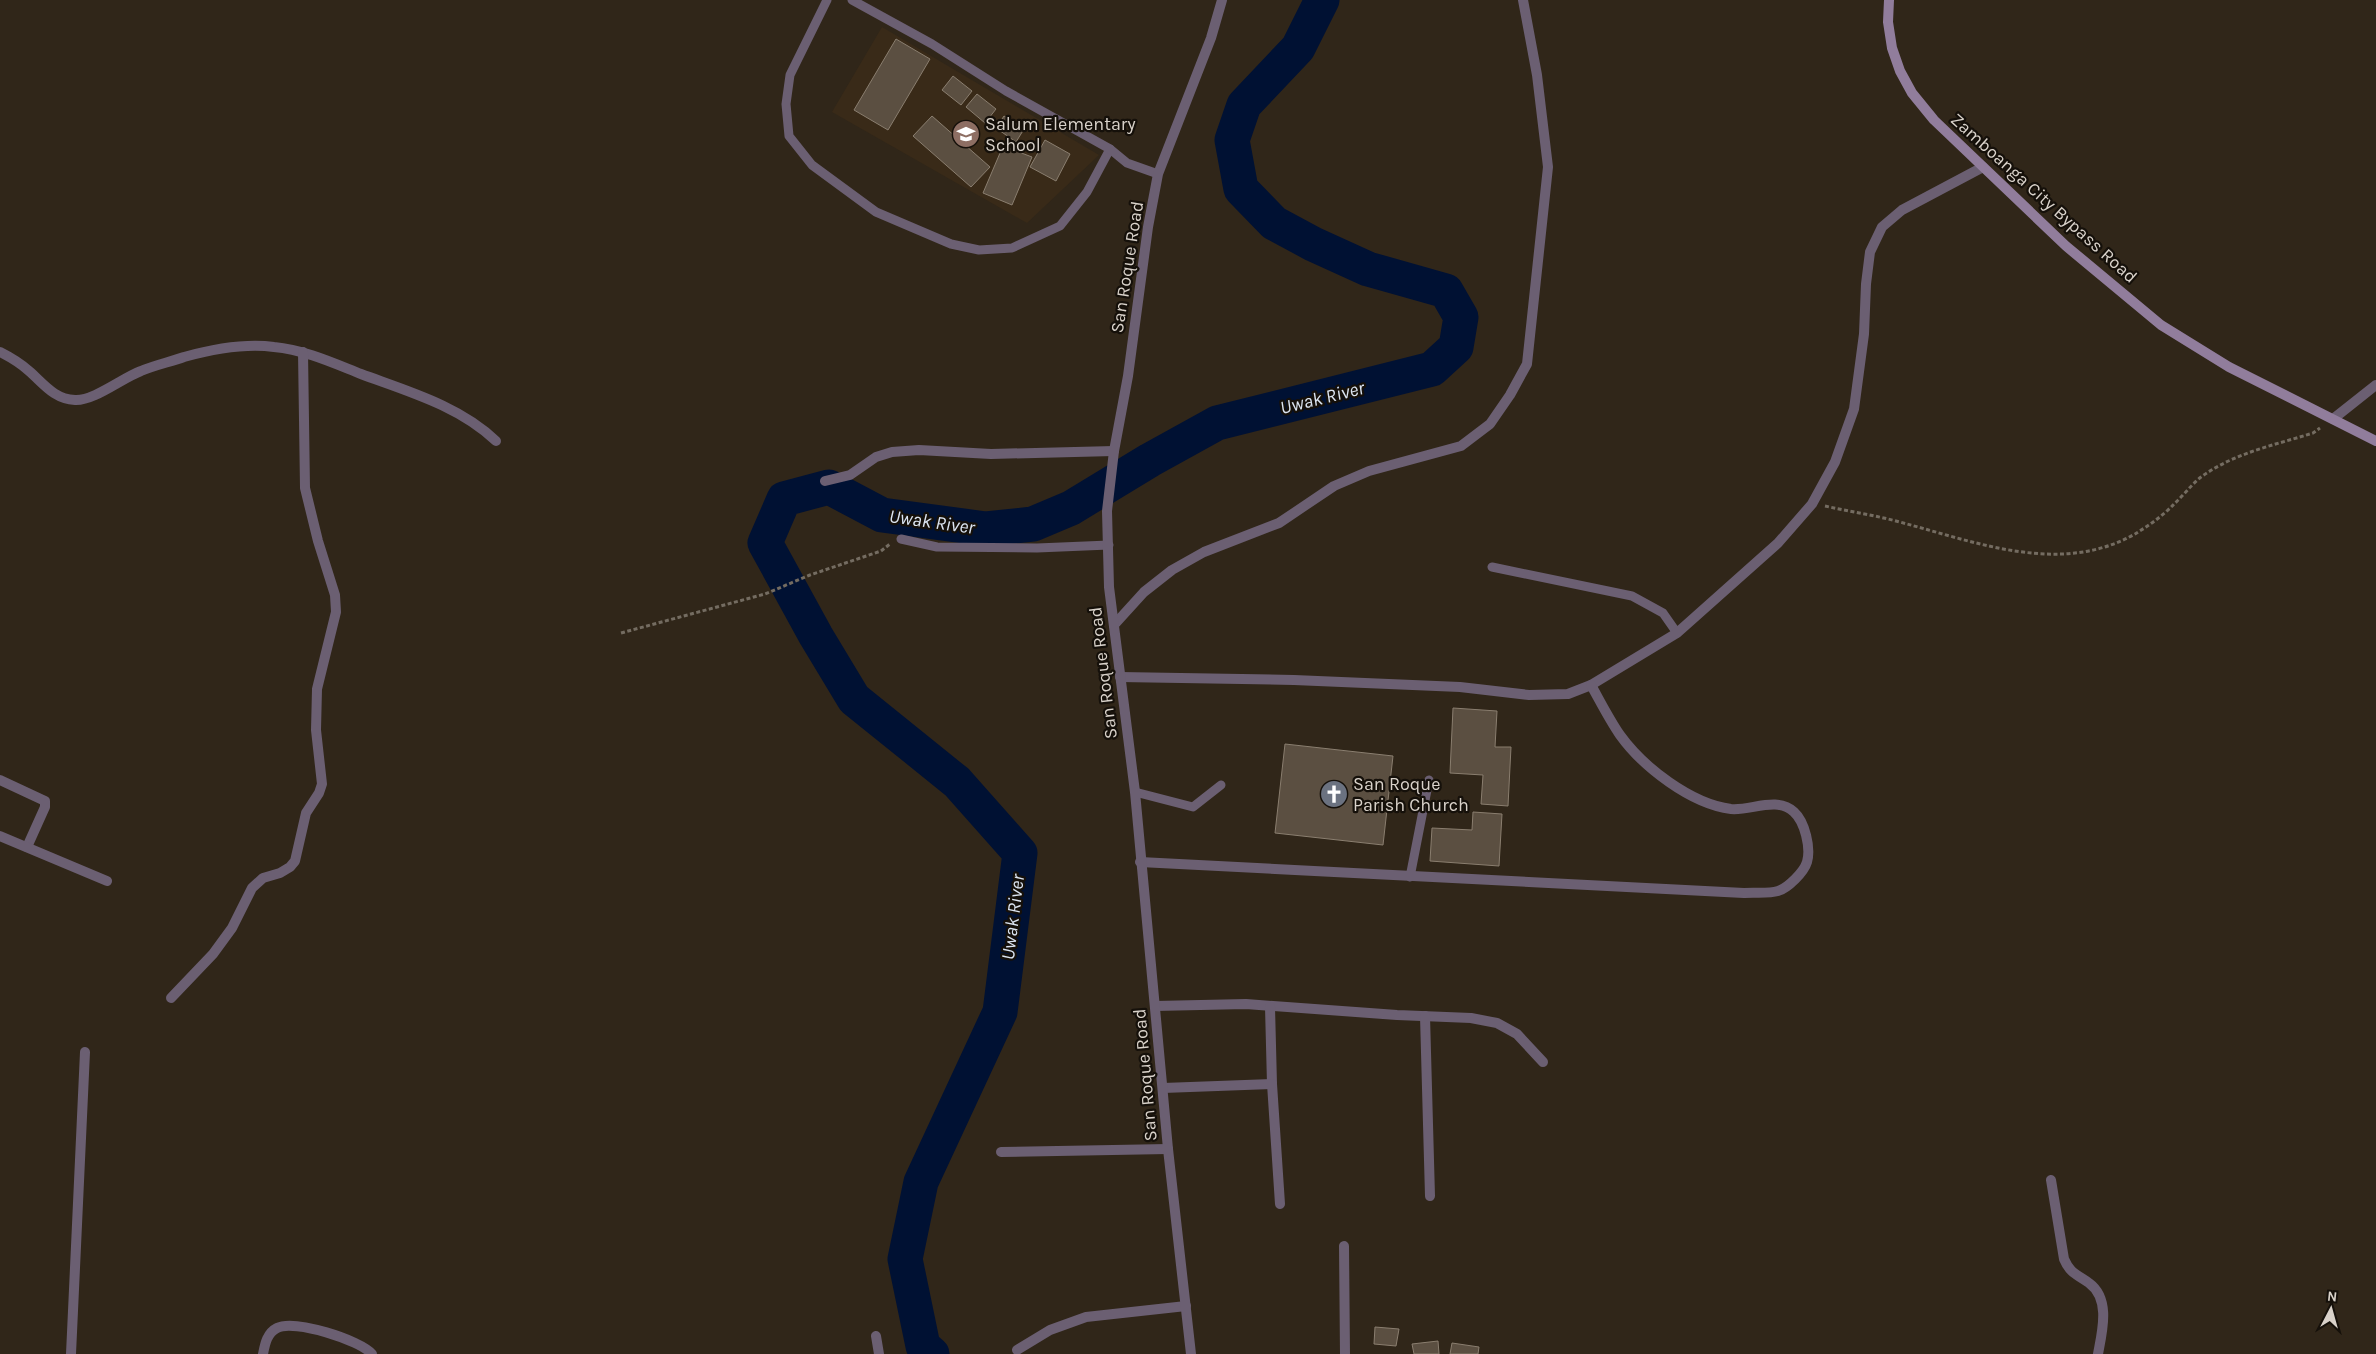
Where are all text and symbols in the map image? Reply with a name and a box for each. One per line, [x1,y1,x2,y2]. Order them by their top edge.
street label: Zamboanga City Bypass Road [1946,108,2142,288]
place label: Salum Elementary School [985,113,1136,156]
school or university icon: Salum Elementary School [951,119,981,149]
street label: San Roque Road [1106,200,1148,334]
water label: Uwak River [1278,376,1368,419]
water label: Uwak River [888,505,978,539]
street label: San Roque Road [1084,606,1122,740]
place label: San Roque Parish Church [1353,773,1469,816]
church icon: San Roque Parish Church [1319,779,1349,809]
water label: Uwak River [997,871,1029,961]
street label: San Roque Road [1128,1008,1162,1142]
north arrow [2306,1284,2356,1334]
text: N [2326,1288,2338,1306]

